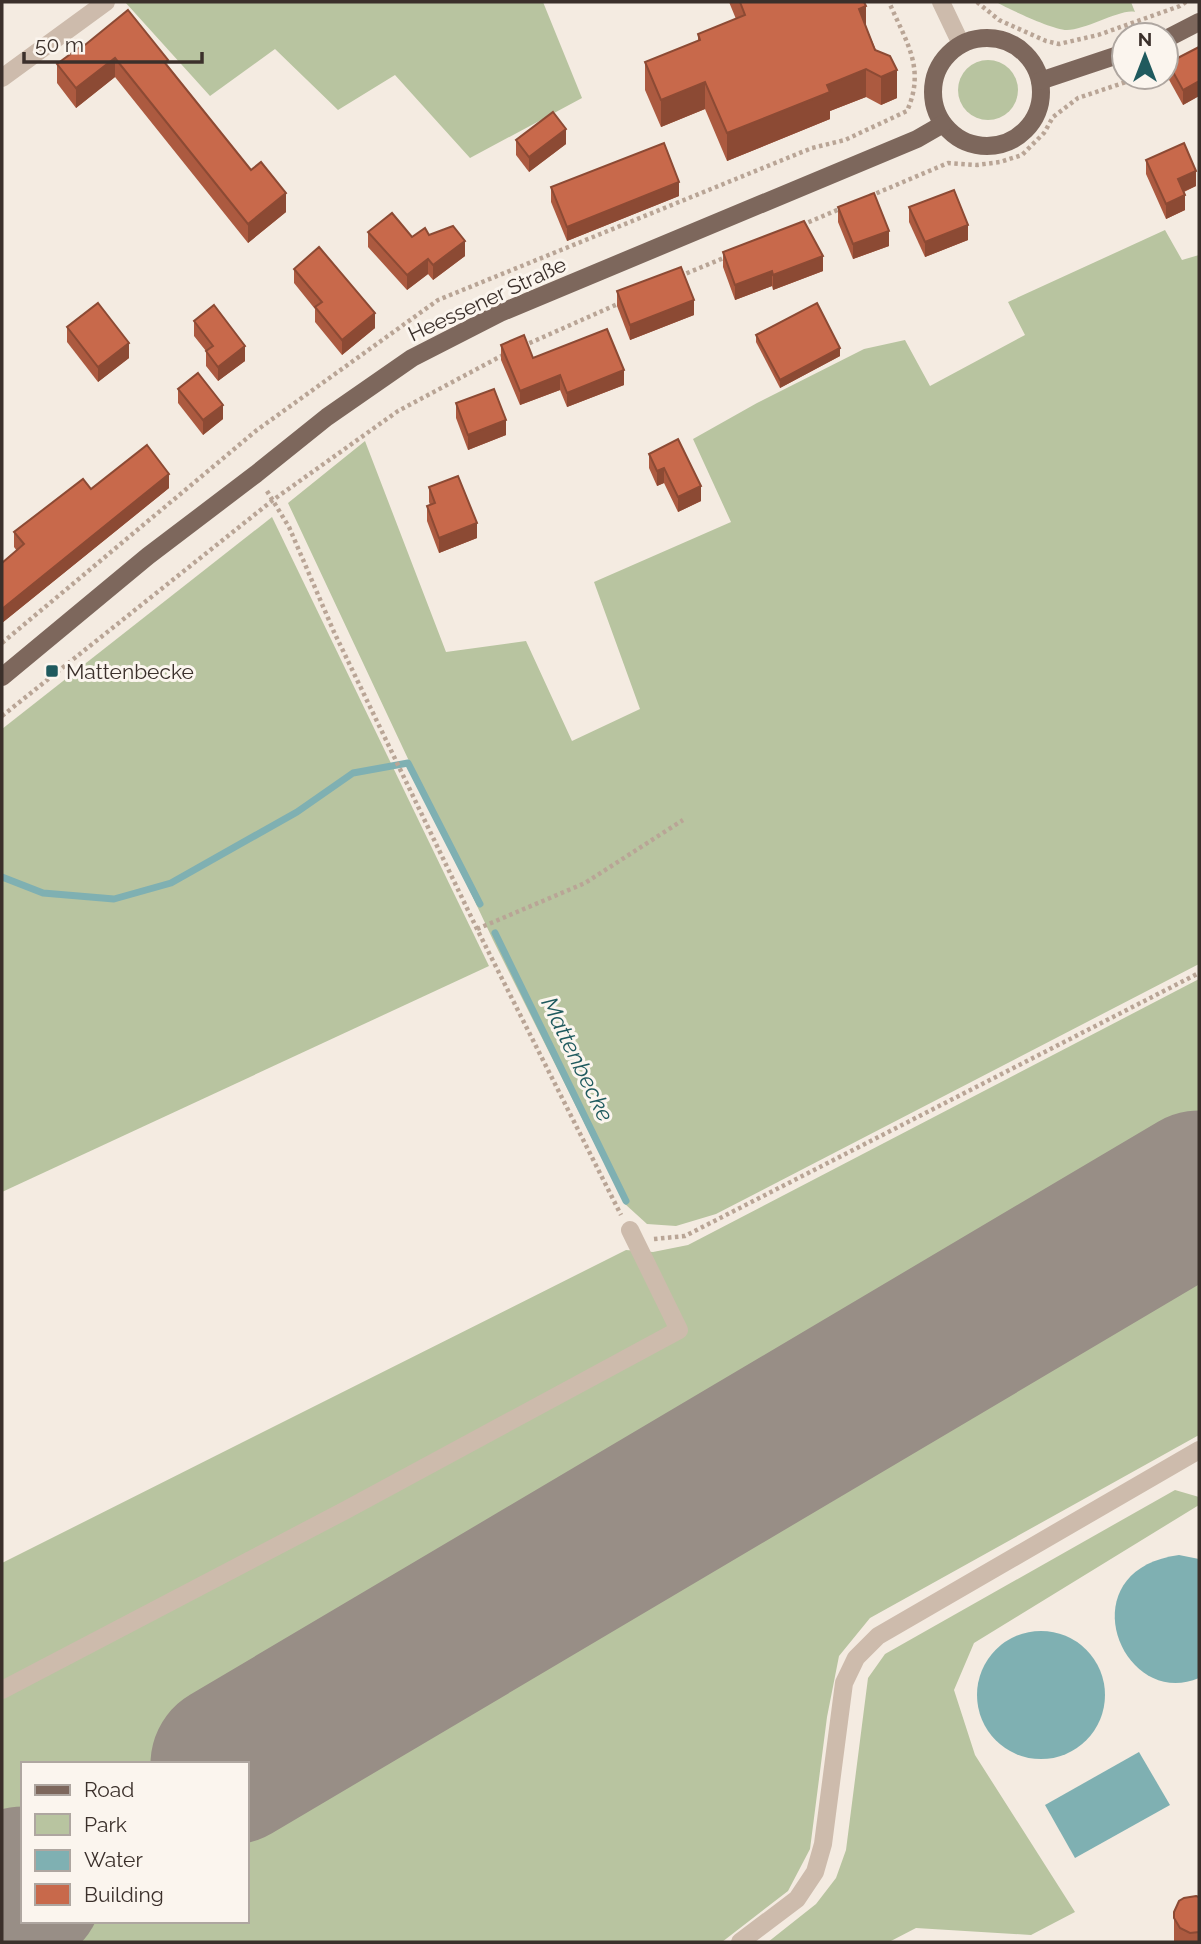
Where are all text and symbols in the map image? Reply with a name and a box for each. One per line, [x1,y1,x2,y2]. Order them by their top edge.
scale bar [24,21,203,65]
north arrow [1110,21,1180,91]
text: N [1138,28,1152,50]
text: 50 m [35,32,84,57]
street label: Heessener Straße [404,251,570,347]
place label: Mattenbecke [66,659,194,684]
marker: Mattenbecke [44,663,60,679]
water label: Mattenbecke [536,992,620,1126]
legend [21,1762,248,1923]
text: Road [84,1777,134,1802]
text: Park [84,1812,127,1837]
text: Water [84,1847,143,1872]
text: Building [84,1882,164,1907]

